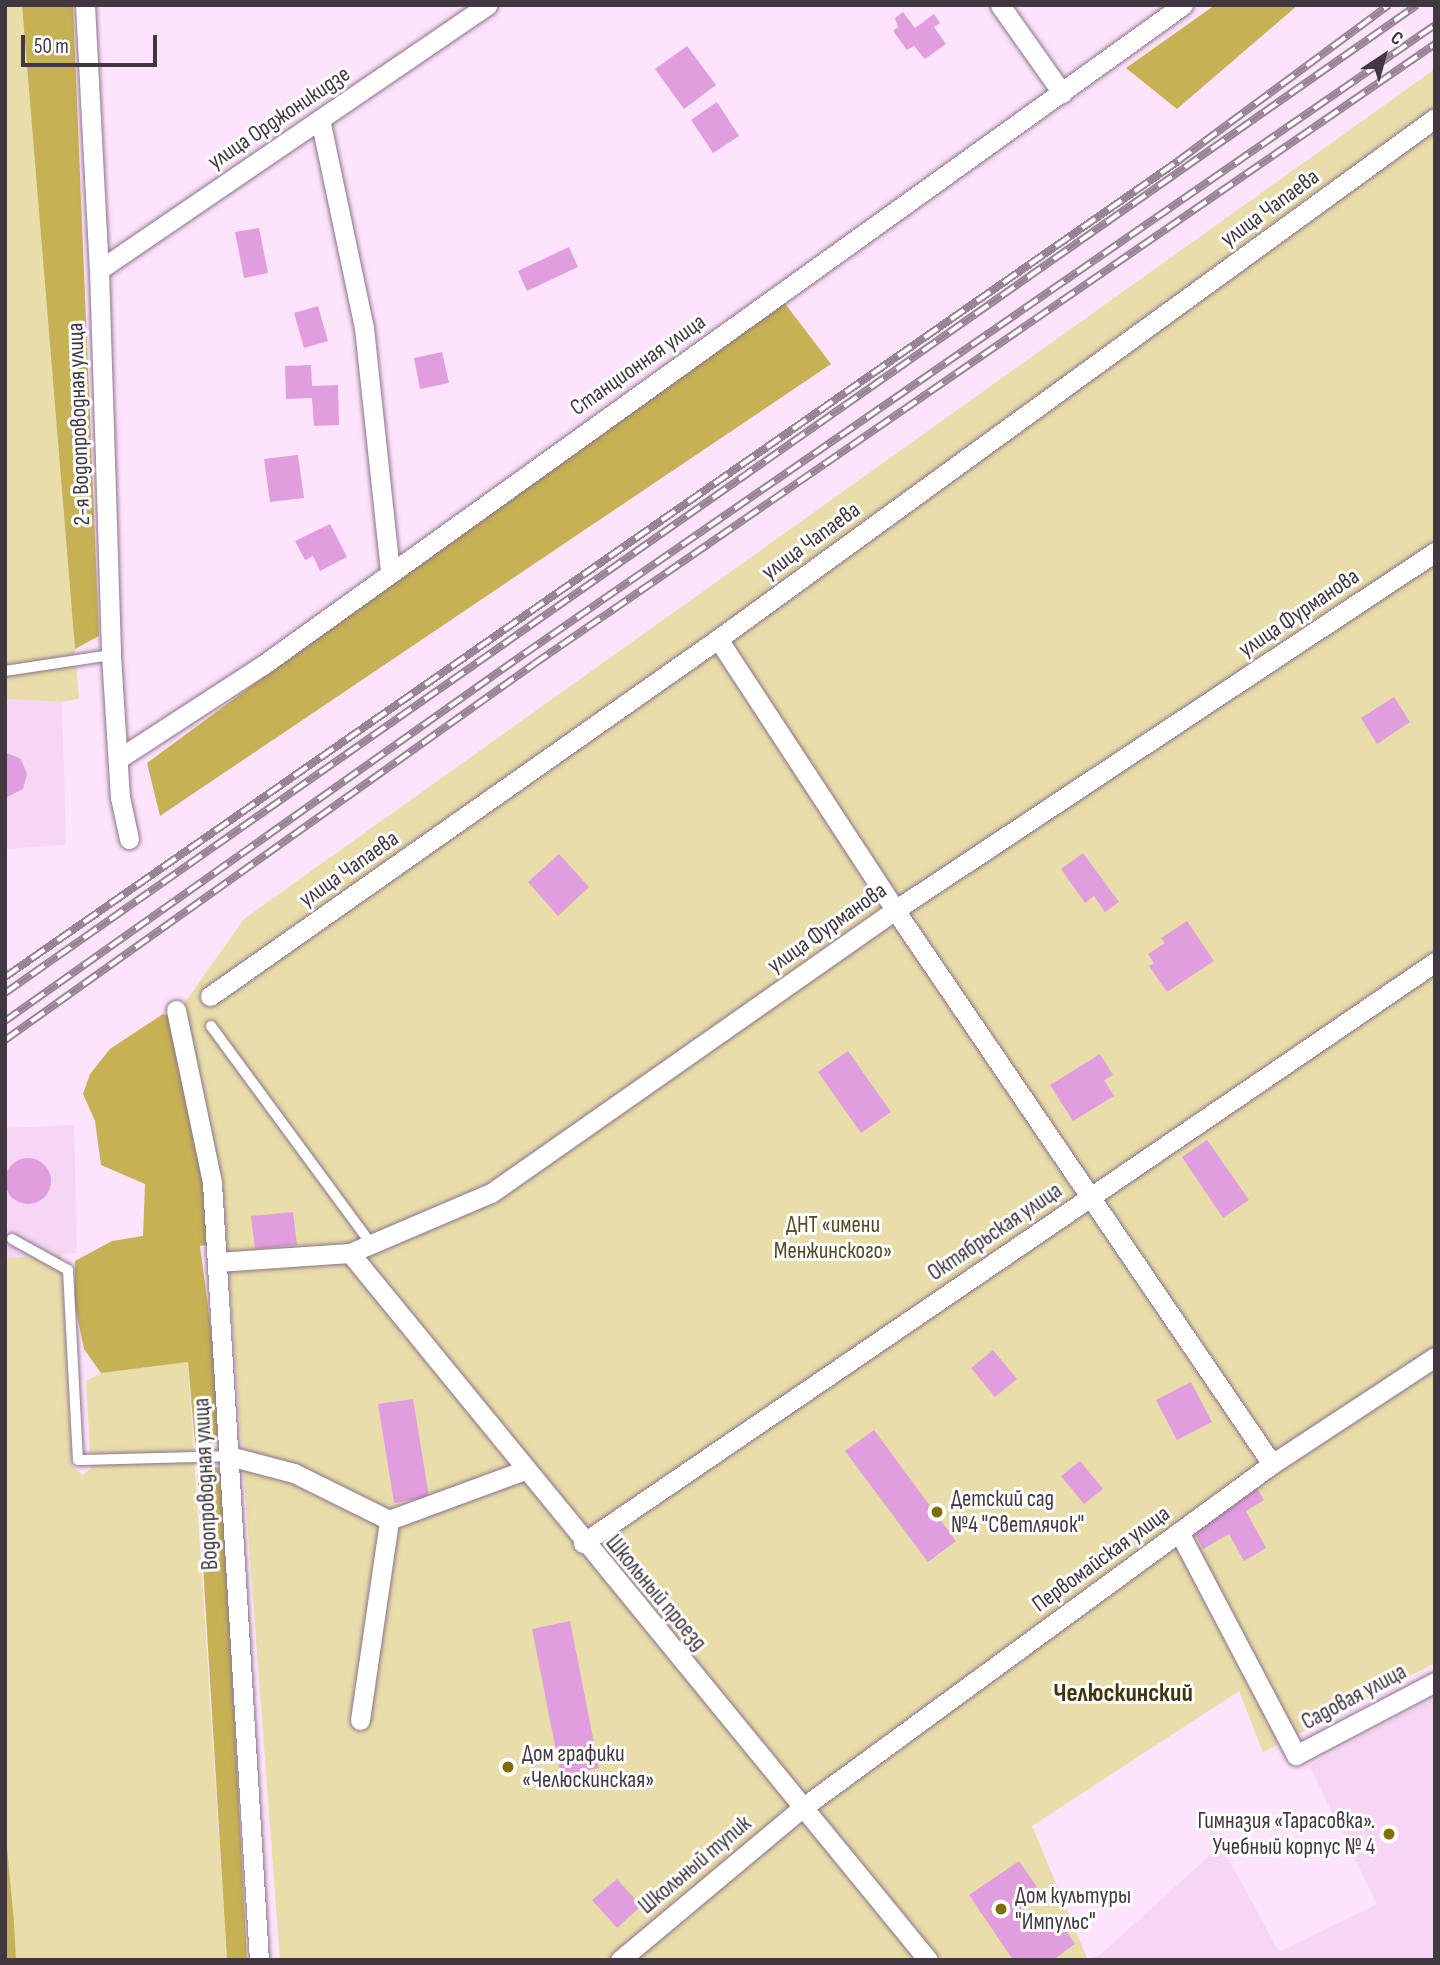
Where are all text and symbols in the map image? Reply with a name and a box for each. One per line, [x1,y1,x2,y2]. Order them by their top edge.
scale bar [24,21,161,65]
north arrow [1349,21,1419,91]
text: С [1386,26,1407,51]
text: 50 m [34,34,69,59]
street label: улица Орджоникидзе [203,60,355,176]
street label: улица Чапаева [1215,163,1325,253]
street label: Станционная улица [565,308,711,422]
street label: 2-я Водопроводная улица [62,322,96,526]
street label: улица Чапаева [756,496,866,586]
street label: улица Фурманова [1234,563,1364,663]
street label: улица Чапаева [294,825,404,913]
street label: улица Фурманова [762,877,892,979]
street label: Октябрьская улица [923,1177,1067,1287]
park label: ДНТ «имени Менжинского» [774,1211,892,1265]
street label: Водопроводная улица [188,1397,224,1571]
place label: Детский сад №4 "Светлячок" [951,1485,1084,1539]
street label: Первомайская улица [1027,1500,1175,1618]
marker: Детский сад №4 "Светлячок" [929,1504,945,1520]
street label: Школьный проезд [600,1529,712,1657]
street label: Садовая улица [1297,1658,1411,1736]
district label: Челюскинский [1053,1678,1193,1710]
place label: Дом графики «Челюскинская» [522,1740,654,1794]
marker: Дом графики «Челюскинская» [500,1759,516,1775]
place label: Гимназия «Тарасовка». Учебный корпус № 4 [1198,1807,1375,1861]
street label: Школьный тупик [633,1810,757,1920]
marker: Гимназия «Тарасовка». Учебный корпус № 4 [1381,1826,1397,1842]
place label: Дом культуры "Импульс" [1015,1882,1131,1936]
marker: Дом культуры "Импульс" [993,1901,1009,1917]

